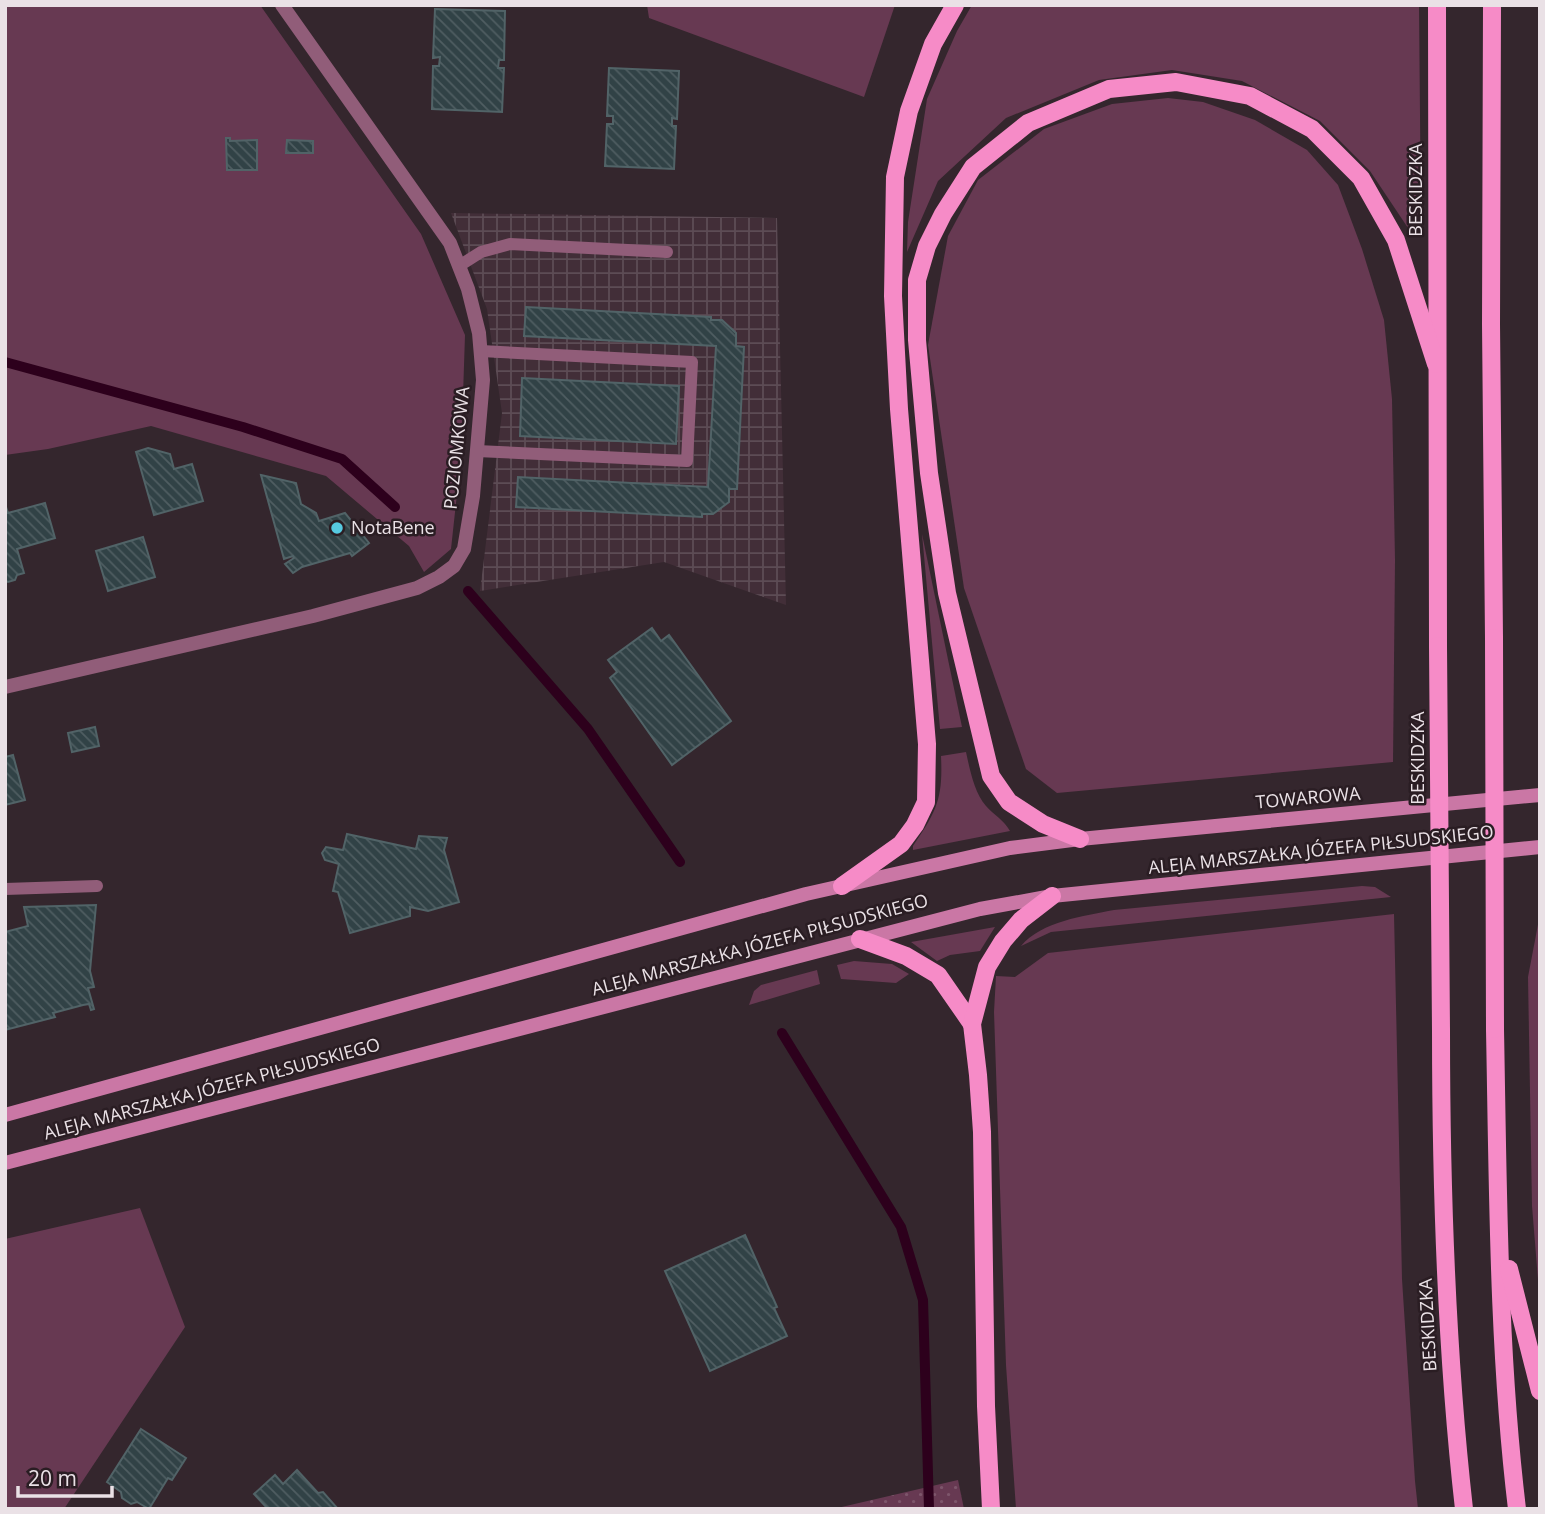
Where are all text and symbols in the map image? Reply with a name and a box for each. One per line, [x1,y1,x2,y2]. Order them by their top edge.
street label: BESKIDZKA [1403,143,1427,237]
street label: POZIOMKOWA [438,385,474,510]
place label: NotaBene [351,515,435,539]
marker: NotaBene [329,520,345,536]
street label: BESKIDZKA [1405,711,1429,805]
street label: TOWAROWA [1255,780,1362,814]
street label: ALEJA MARSZAŁKA JÓZEFA PIŁSUDSKIEGO [1147,819,1495,879]
street label: ALEJA MARSZAŁKA JÓZEFA PIŁSUDSKIEGO [589,888,931,1001]
street label: ALEJA MARSZAŁKA JÓZEFA PIŁSUDSKIEGO [41,1032,383,1145]
street label: BESKIDZKA [1413,1277,1441,1372]
scale bar [18,1454,112,1498]
text: 20 m [28,1464,77,1492]

